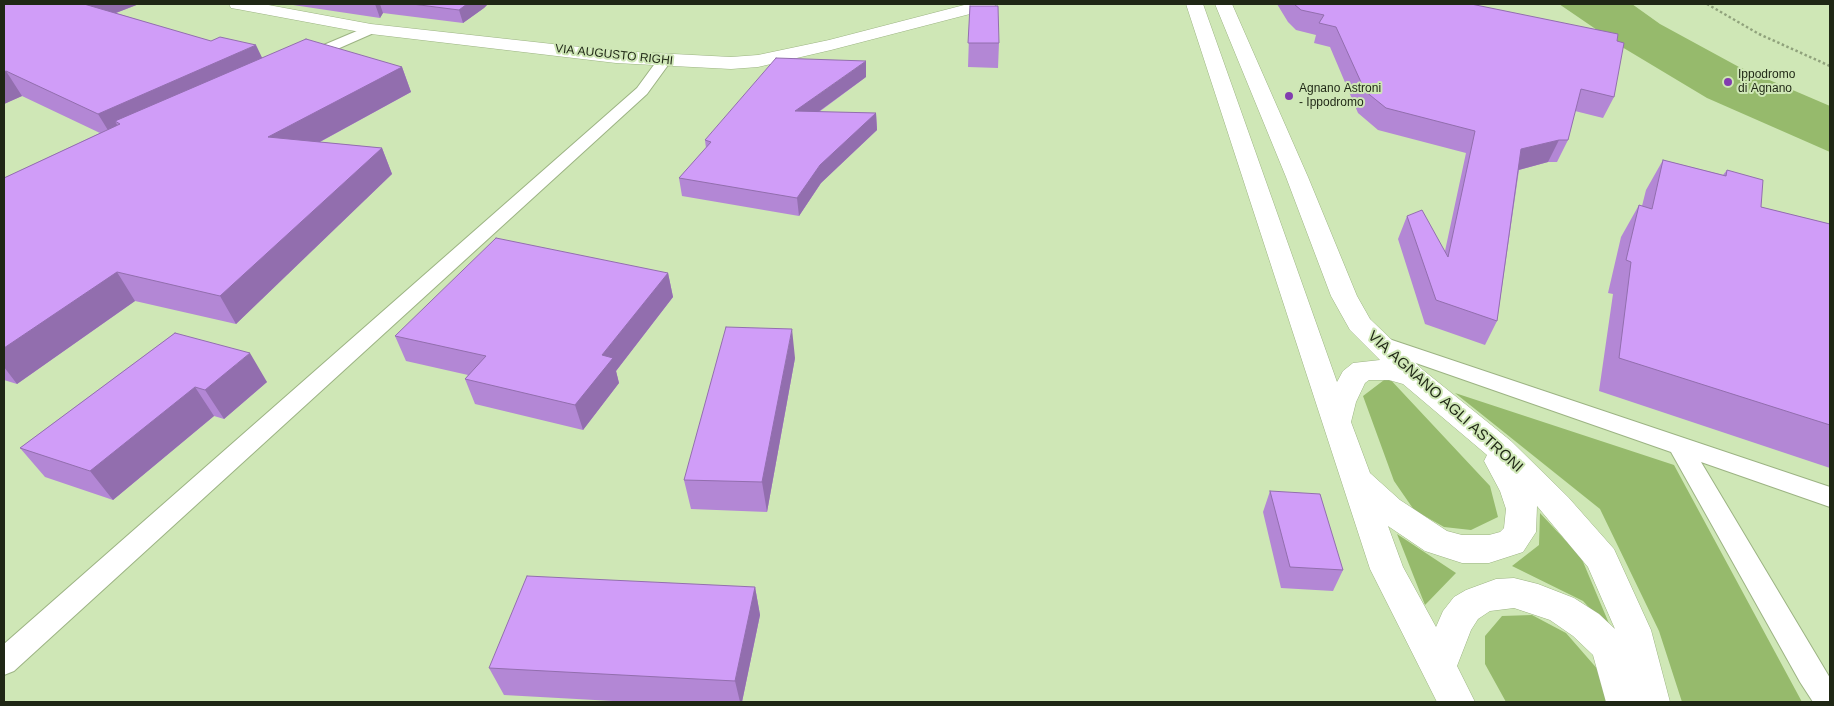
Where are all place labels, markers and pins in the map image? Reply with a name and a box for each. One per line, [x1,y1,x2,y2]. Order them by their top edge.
place label: Ippodromo di Agnano [1738,68,1795,96]
marker: Ippodromo di Agnano [1722,76,1734,88]
place label: Agnano Astroni - Ippodromo [1299,82,1381,110]
marker: Agnano Astroni - Ippodromo [1283,90,1295,102]

